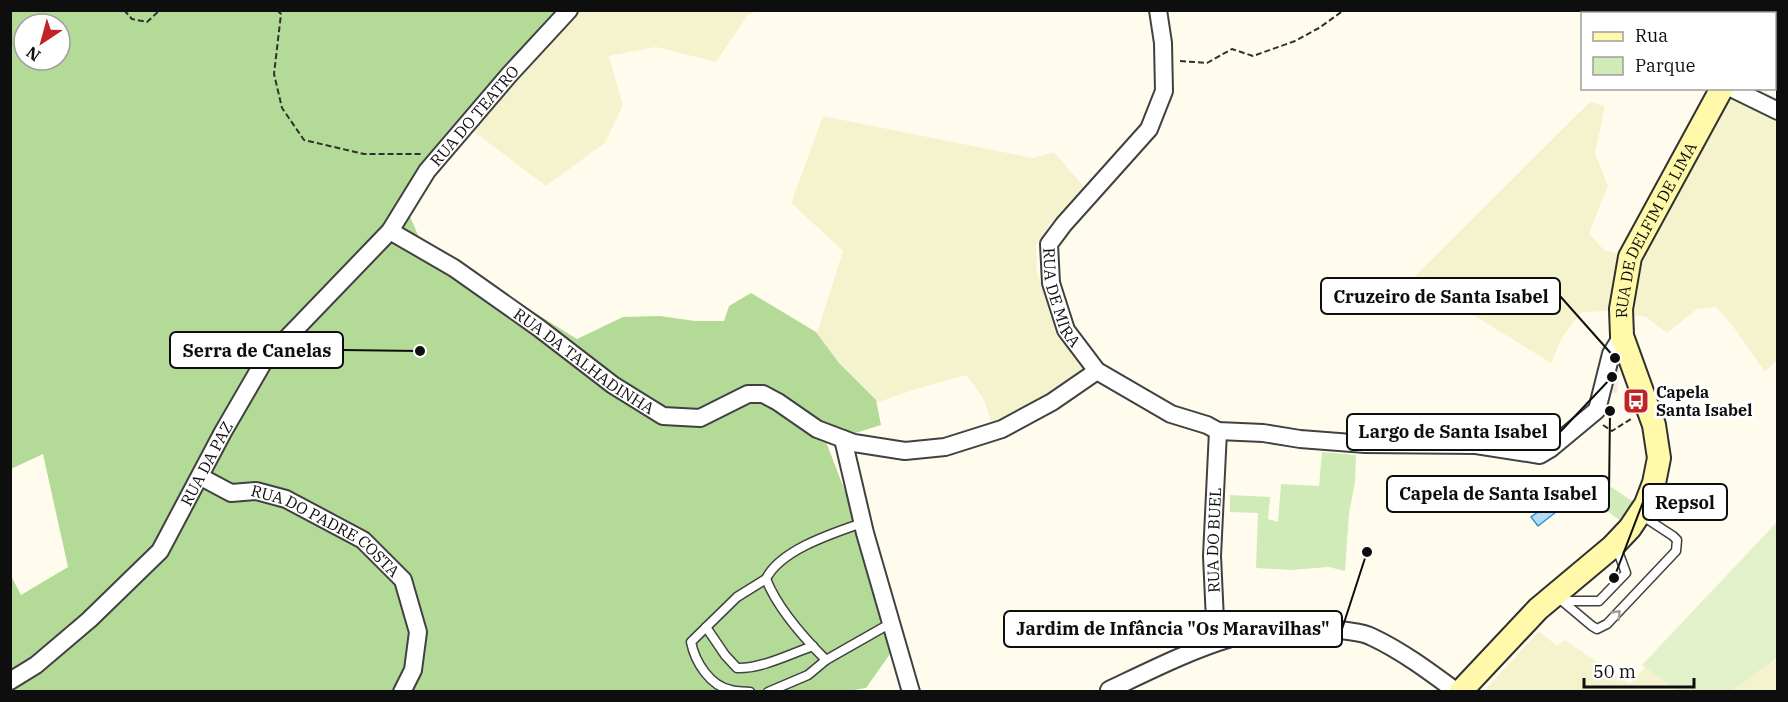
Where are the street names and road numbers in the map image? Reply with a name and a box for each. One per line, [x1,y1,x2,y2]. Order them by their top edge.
street label: RUA DO TEATRO [426,61,523,170]
street label: RUA DE DELFIM DE LIMA [1611,138,1701,319]
street label: RUA DE MIRA [1039,247,1085,351]
street label: RUA DA TALHADINHA [510,303,658,418]
street label: RUA DA PAZ [176,418,237,509]
street label: RUA DO PADRE COSTA [249,480,404,581]
street label: RUA DO BUEL [1202,487,1225,593]

